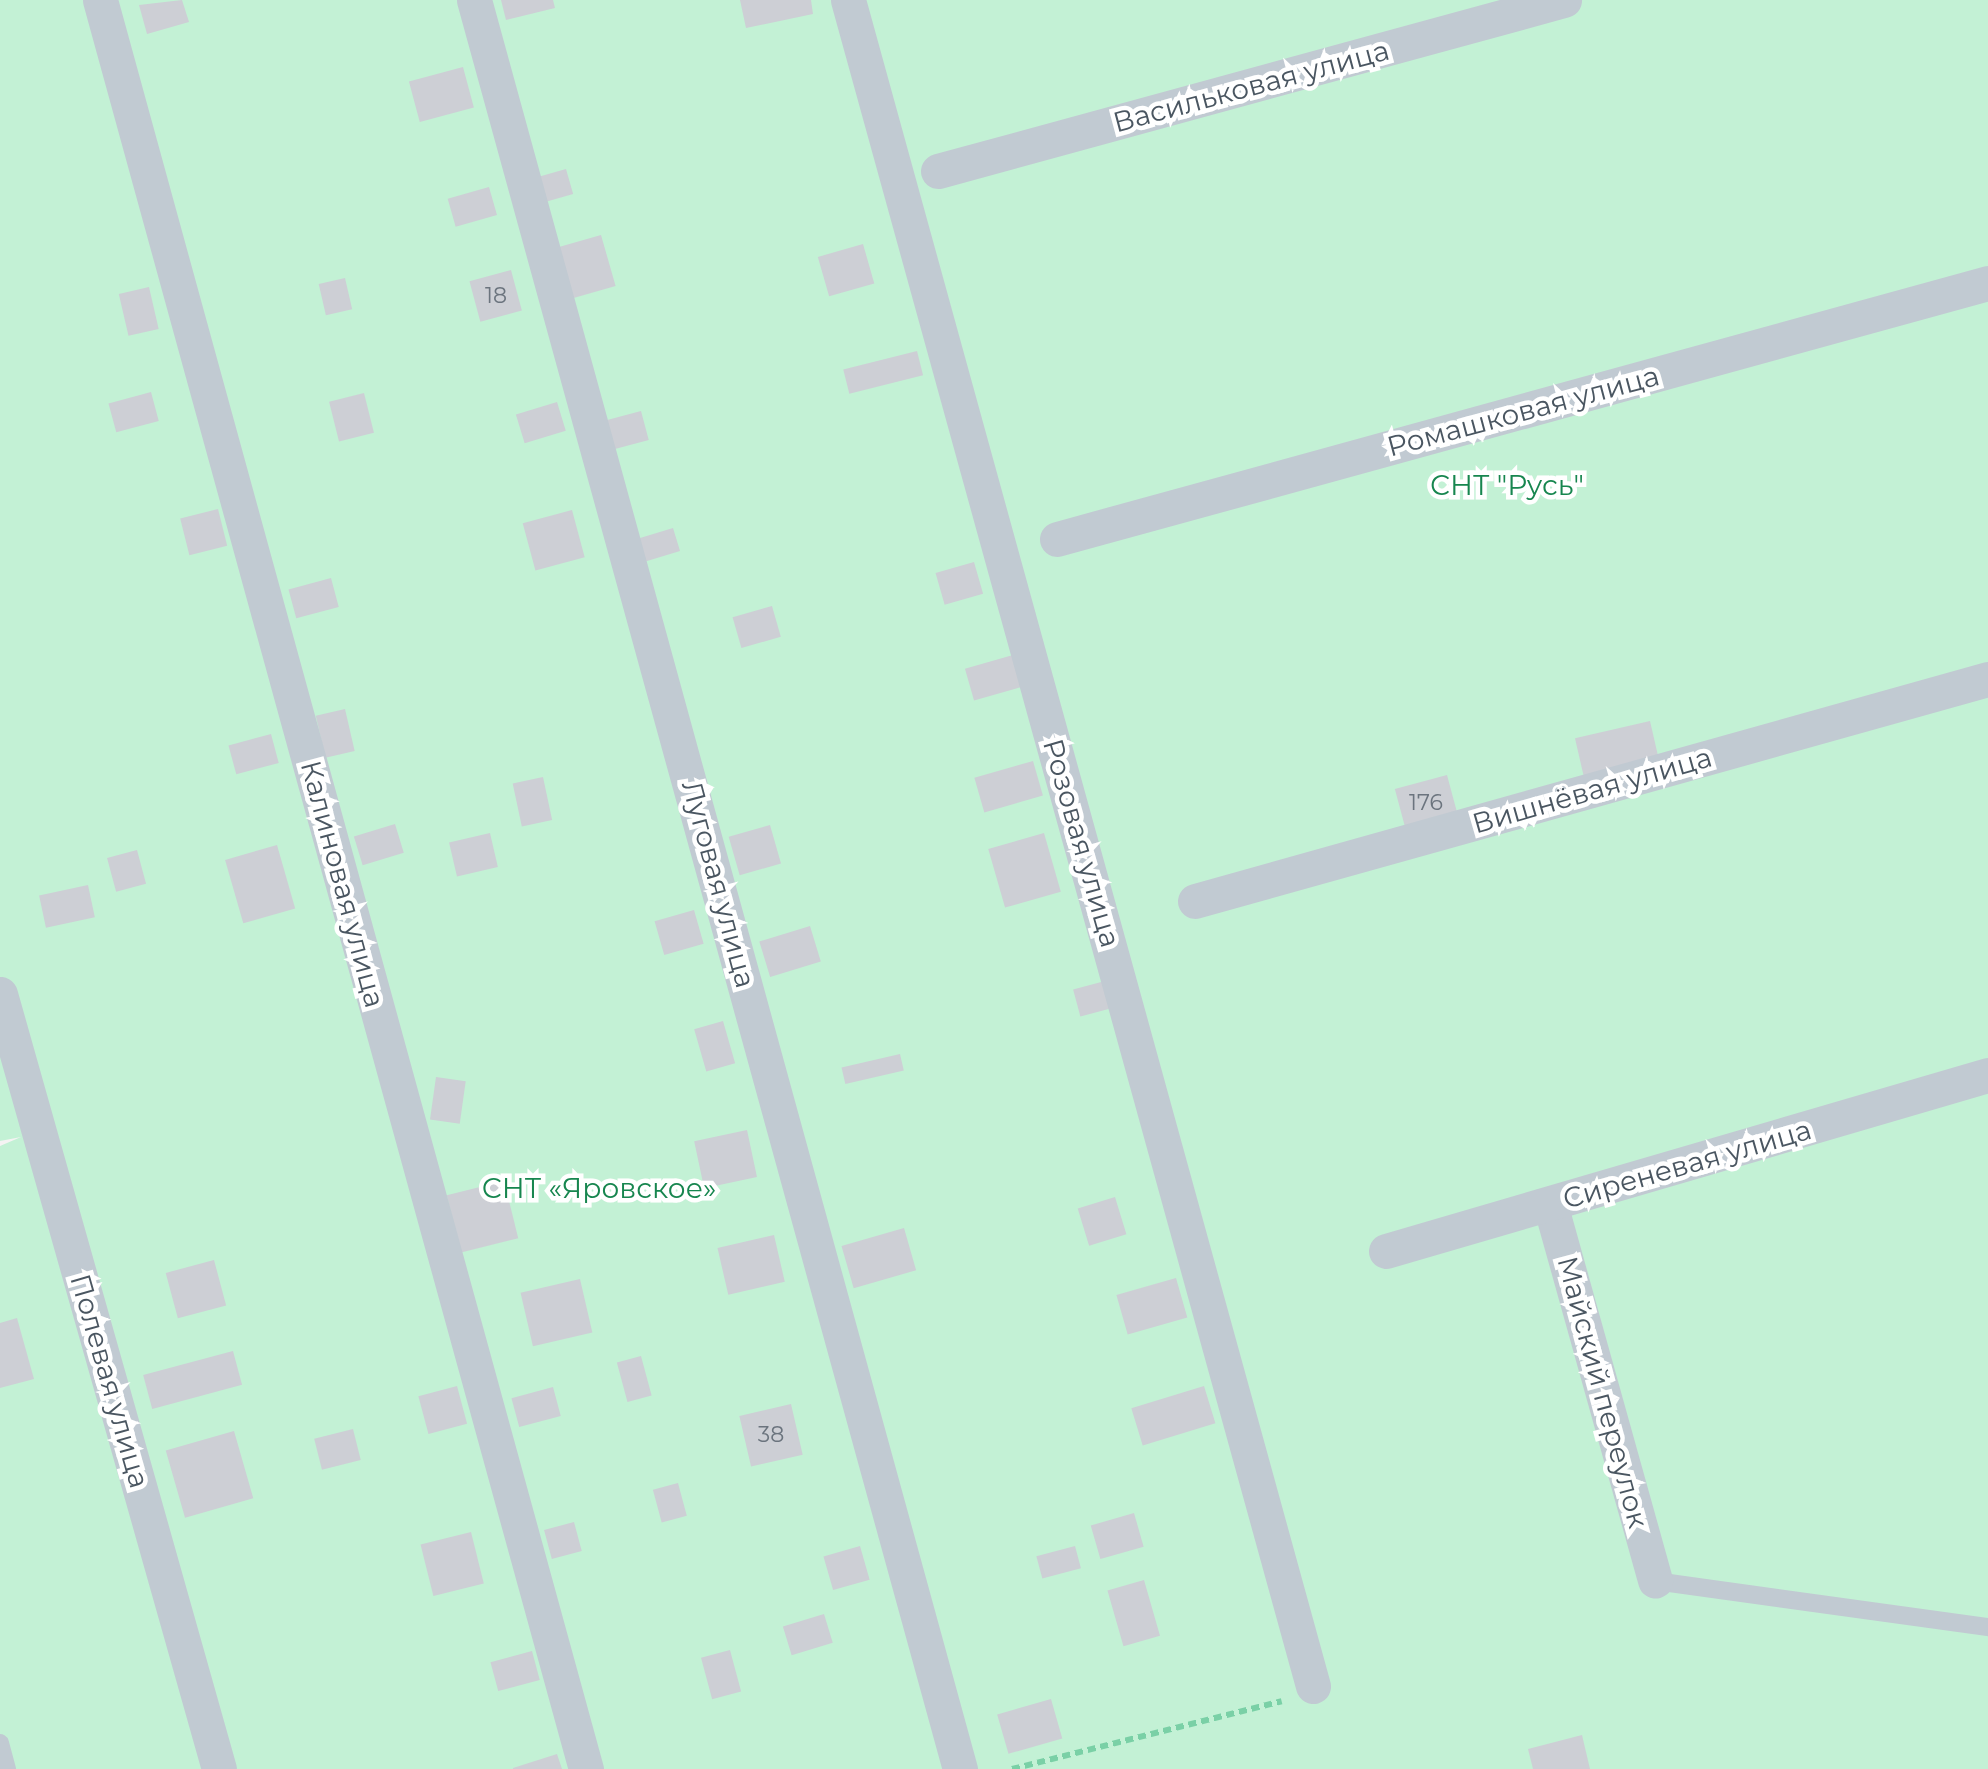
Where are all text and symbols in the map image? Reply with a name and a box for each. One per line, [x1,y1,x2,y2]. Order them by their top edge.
street label: Васильковая улица [1109,33,1393,139]
house number: 18 [485,283,507,309]
street label: Ромашковая улица [1383,358,1663,464]
park label: СНТ "Русь" [1430,468,1584,502]
street label: Розовая улица [1036,735,1128,951]
street label: Вишнёвая улица [1468,740,1716,840]
street label: Калиновая улица [294,757,392,1011]
street label: Луговая улица [675,777,763,991]
house number: 176 [1409,790,1443,816]
street label: Сиреневая улица [1559,1112,1815,1216]
park label: СНТ «Яровское» [482,1171,716,1205]
street label: Майский переулок [1551,1253,1655,1531]
street label: Полевая улица [63,1270,157,1492]
house number: 38 [758,1422,784,1448]

